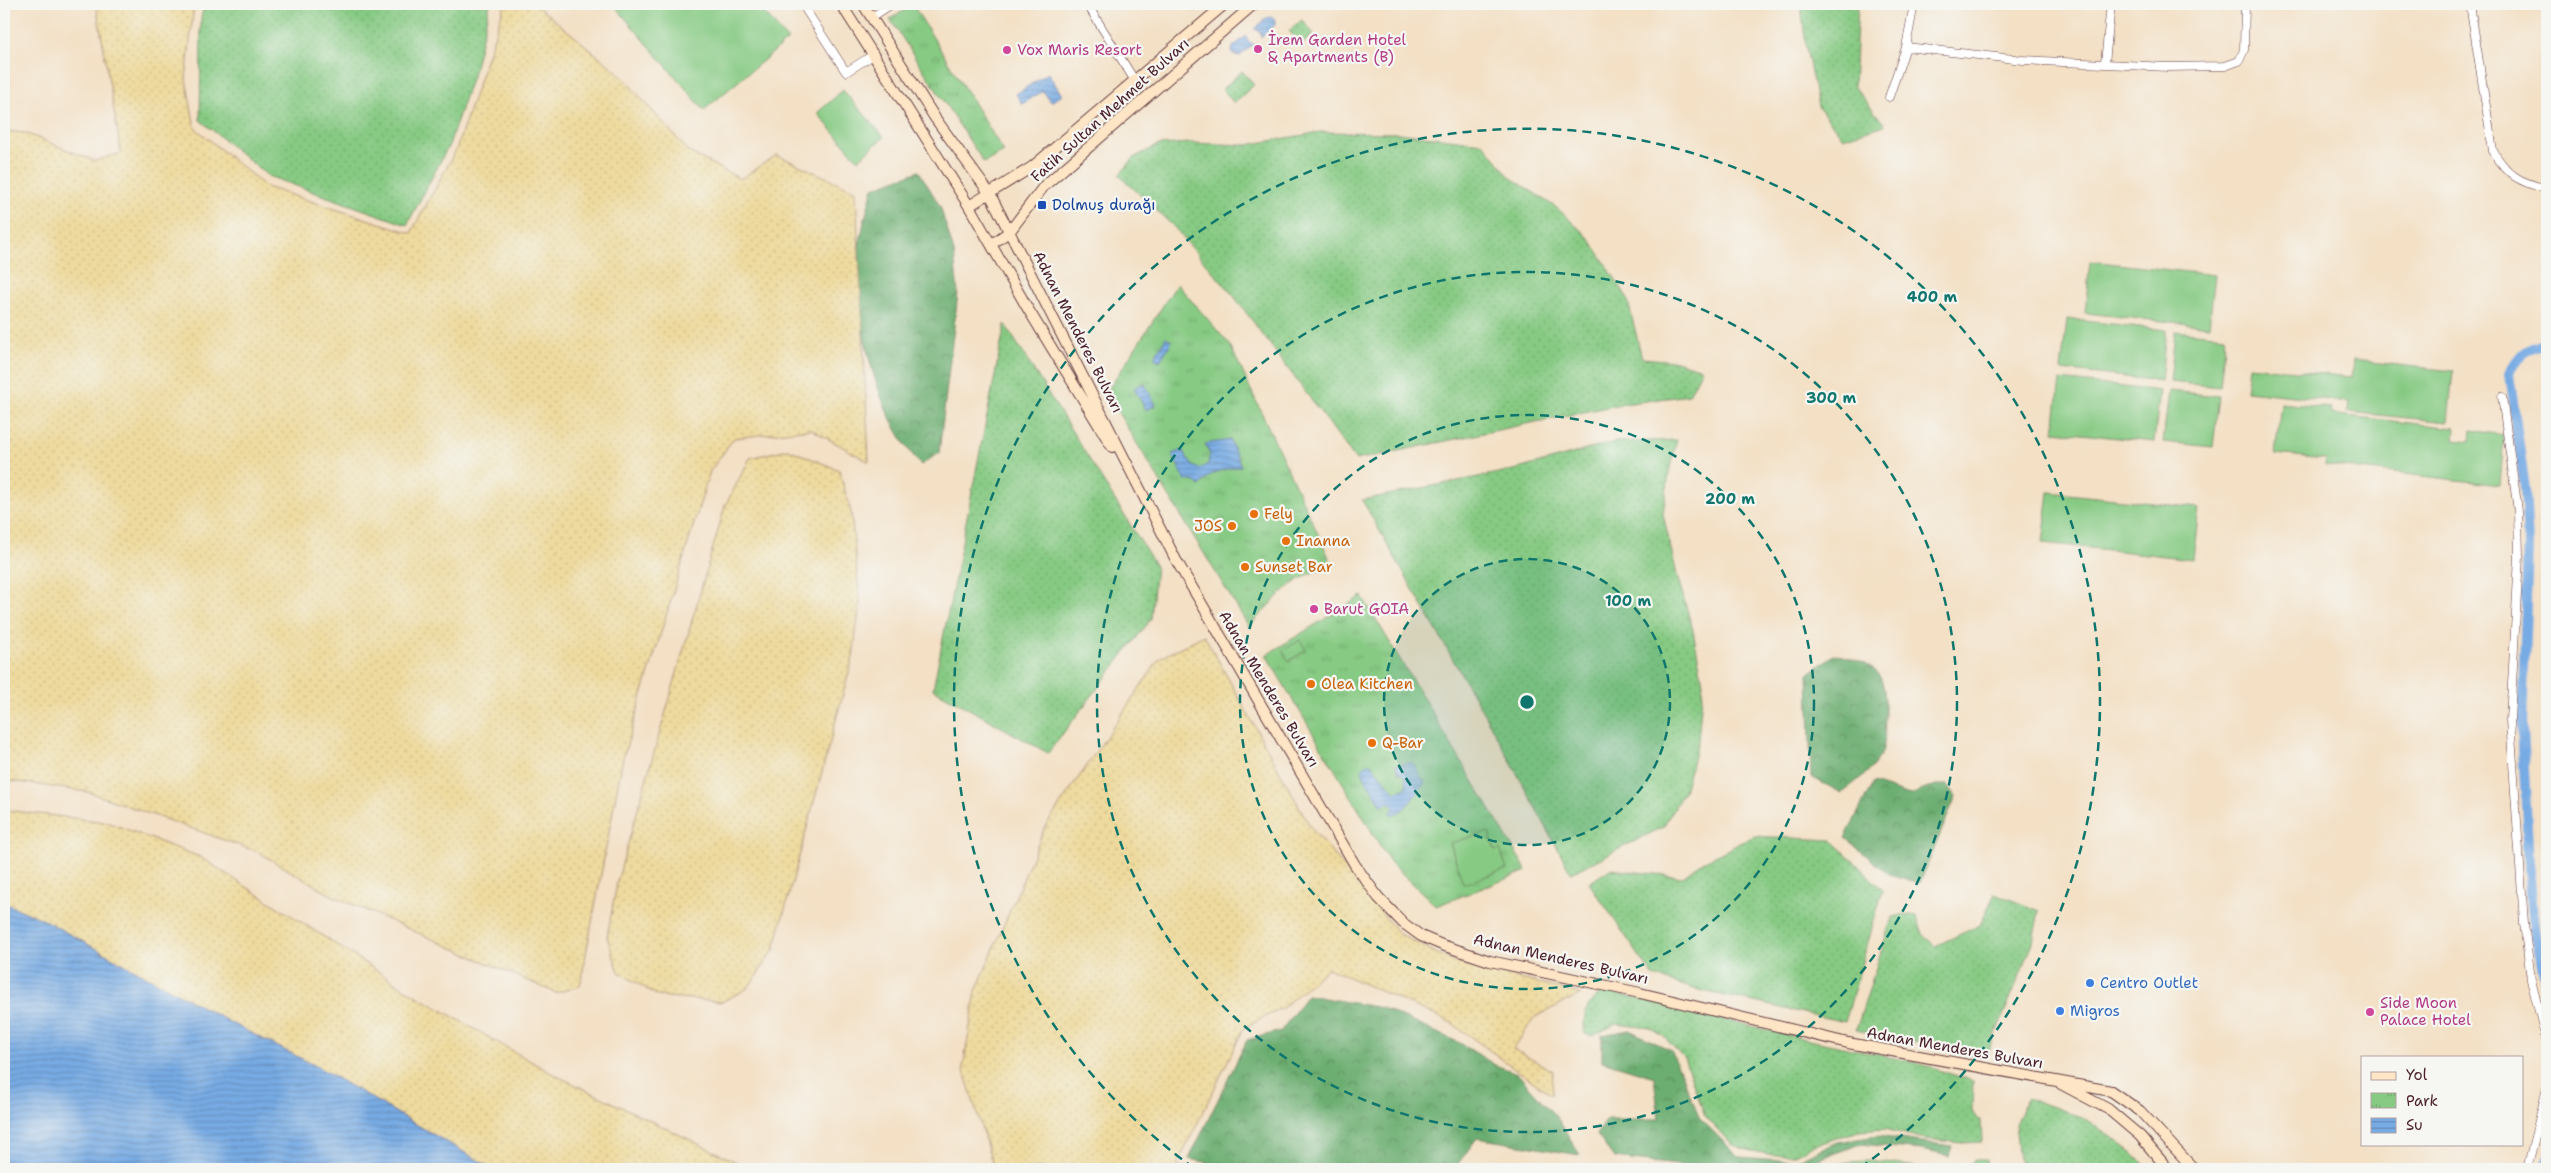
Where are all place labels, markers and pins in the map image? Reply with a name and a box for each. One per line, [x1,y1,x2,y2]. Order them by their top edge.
place label: İrem Garden Hotel & Apartments (B) [1268,30,1407,67]
place label: Vox Maris Resort [1017,40,1142,60]
marker: İrem Garden Hotel & Apartments (B) [1252,43,1264,55]
marker: Vox Maris Resort [1001,44,1013,56]
place label: Dolmuş durağı [1052,195,1156,215]
marker: Dolmuş durağı [1036,199,1048,211]
place label: Fely [1264,504,1293,524]
marker: Fely [1248,508,1260,520]
place label: JOS [1194,516,1222,536]
marker: JOS [1226,520,1238,532]
place label: Inanna [1296,531,1351,551]
marker: Inanna [1280,535,1292,547]
place label: Sunset Bar [1255,557,1333,577]
marker: Sunset Bar [1239,561,1251,573]
place label: Barut GOIA [1324,599,1409,619]
marker: Barut GOIA [1308,603,1320,615]
place label: Olea Kitchen [1321,674,1413,694]
marker: Olea Kitchen [1305,678,1317,690]
centre of rings [1518,693,1536,711]
place label: Q-Bar [1382,733,1424,753]
marker: Q-Bar [1366,737,1378,749]
place label: Centro Outlet [2100,973,2198,993]
marker: Centro Outlet [2084,977,2096,989]
place label: Side Moon Palace Hotel [2380,993,2471,1030]
place label: Migros [2070,1001,2120,1021]
marker: Migros [2054,1005,2066,1017]
marker: Side Moon Palace Hotel [2364,1006,2376,1018]

